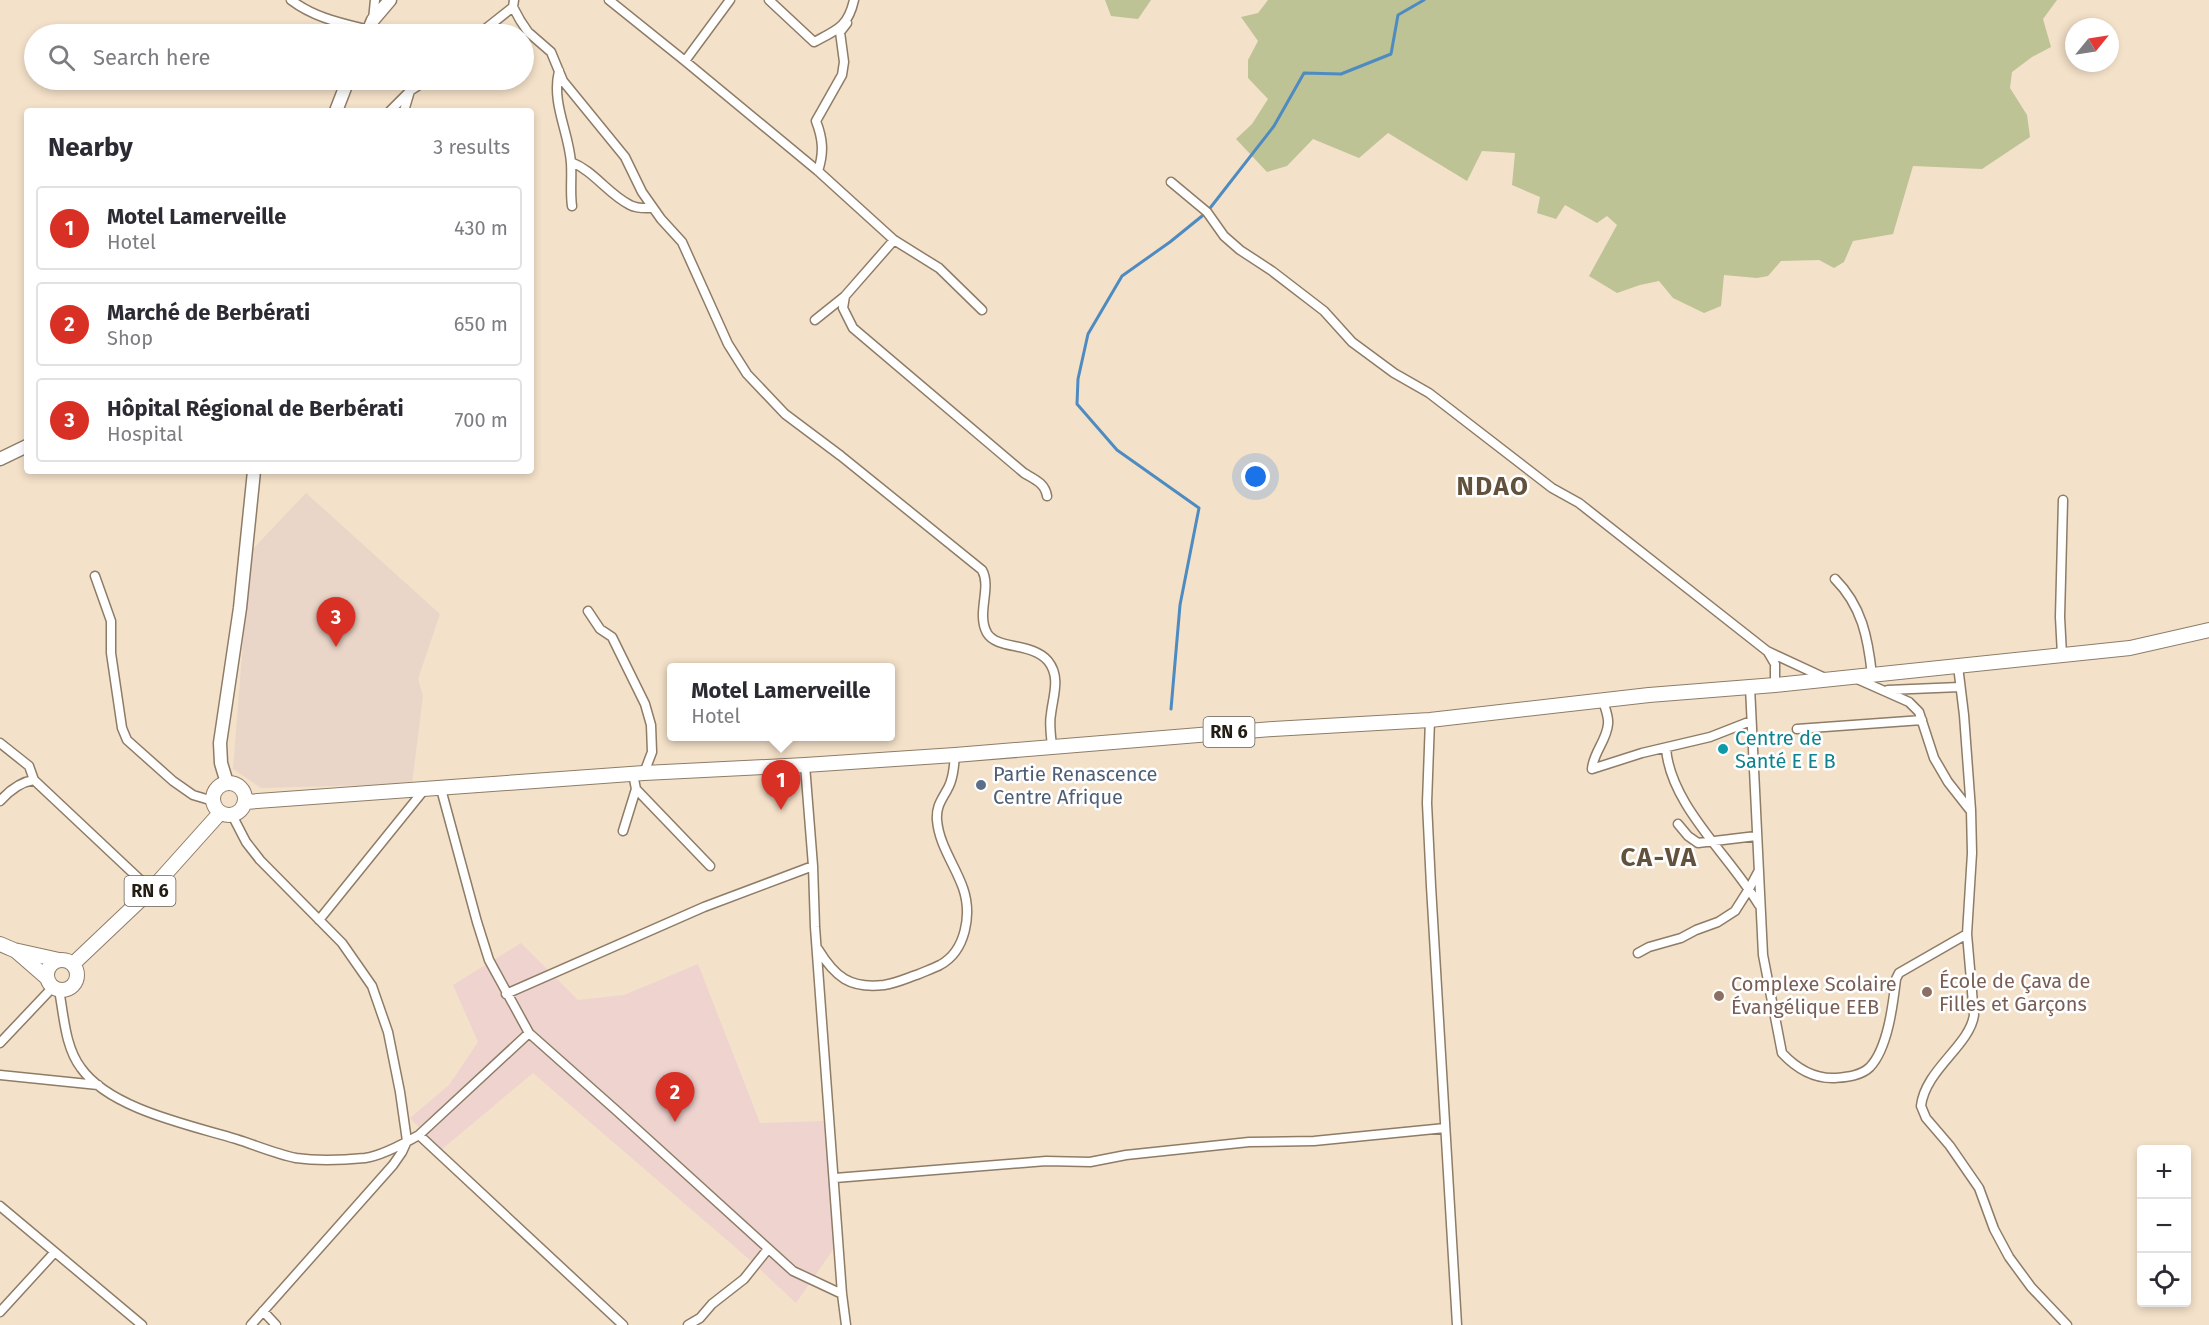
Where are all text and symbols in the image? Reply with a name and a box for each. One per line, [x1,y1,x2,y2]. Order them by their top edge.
north arrow [2065,18,2119,72]
search box [24,24,534,90]
icon: search [45,41,78,74]
text: Search here [93,44,211,71]
text: Nearby [48,132,133,163]
text: 3 results [433,135,510,159]
text: Motel Lamerveille [107,203,286,230]
text: 1 [65,216,74,240]
text: 430 m [454,216,508,240]
text: Hotel [107,230,156,254]
text: Marché de Berbérati [107,299,310,326]
text: 2 [64,312,75,336]
text: 650 m [454,312,508,336]
text: Shop [107,326,153,350]
text: Hôpital Régional de Berbérati [107,395,404,422]
text: 3 [64,408,75,432]
text: 700 m [455,408,508,432]
text: Hospital [107,422,183,446]
your location [1241,462,1270,491]
district label: NDAO [1457,471,1529,502]
pin: 3 [316,598,356,647]
popup [667,663,895,741]
text: Motel Lamerveille [691,677,871,704]
text: Hotel [691,704,740,728]
road number: RN 6 [1204,717,1254,747]
place label: Centre de Santé E E B [1735,726,1836,773]
marker: Centre de Santé E E B [1716,742,1730,756]
pin: 1 [762,760,800,810]
place label: Partie Renascence Centre Afrique [993,762,1157,809]
marker: Partie Renascence Centre Afrique [974,778,988,792]
district label: CA-VA [1620,842,1698,873]
road number: RN 6 [124,876,176,906]
place label: École de Çava de Filles et Garçons [1939,969,2090,1017]
place label: Complexe Scolaire Évangélique EEB [1731,972,1897,1019]
marker: École de Çava de Filles et Garçons [1920,985,1934,999]
marker: Complexe Scolaire Évangélique EEB [1712,989,1726,1003]
pin: 2 [656,1072,694,1122]
map controls [2137,1145,2191,1307]
button: + [2137,1145,2191,1199]
button: − [2137,1199,2191,1253]
button: locate [2137,1253,2191,1307]

